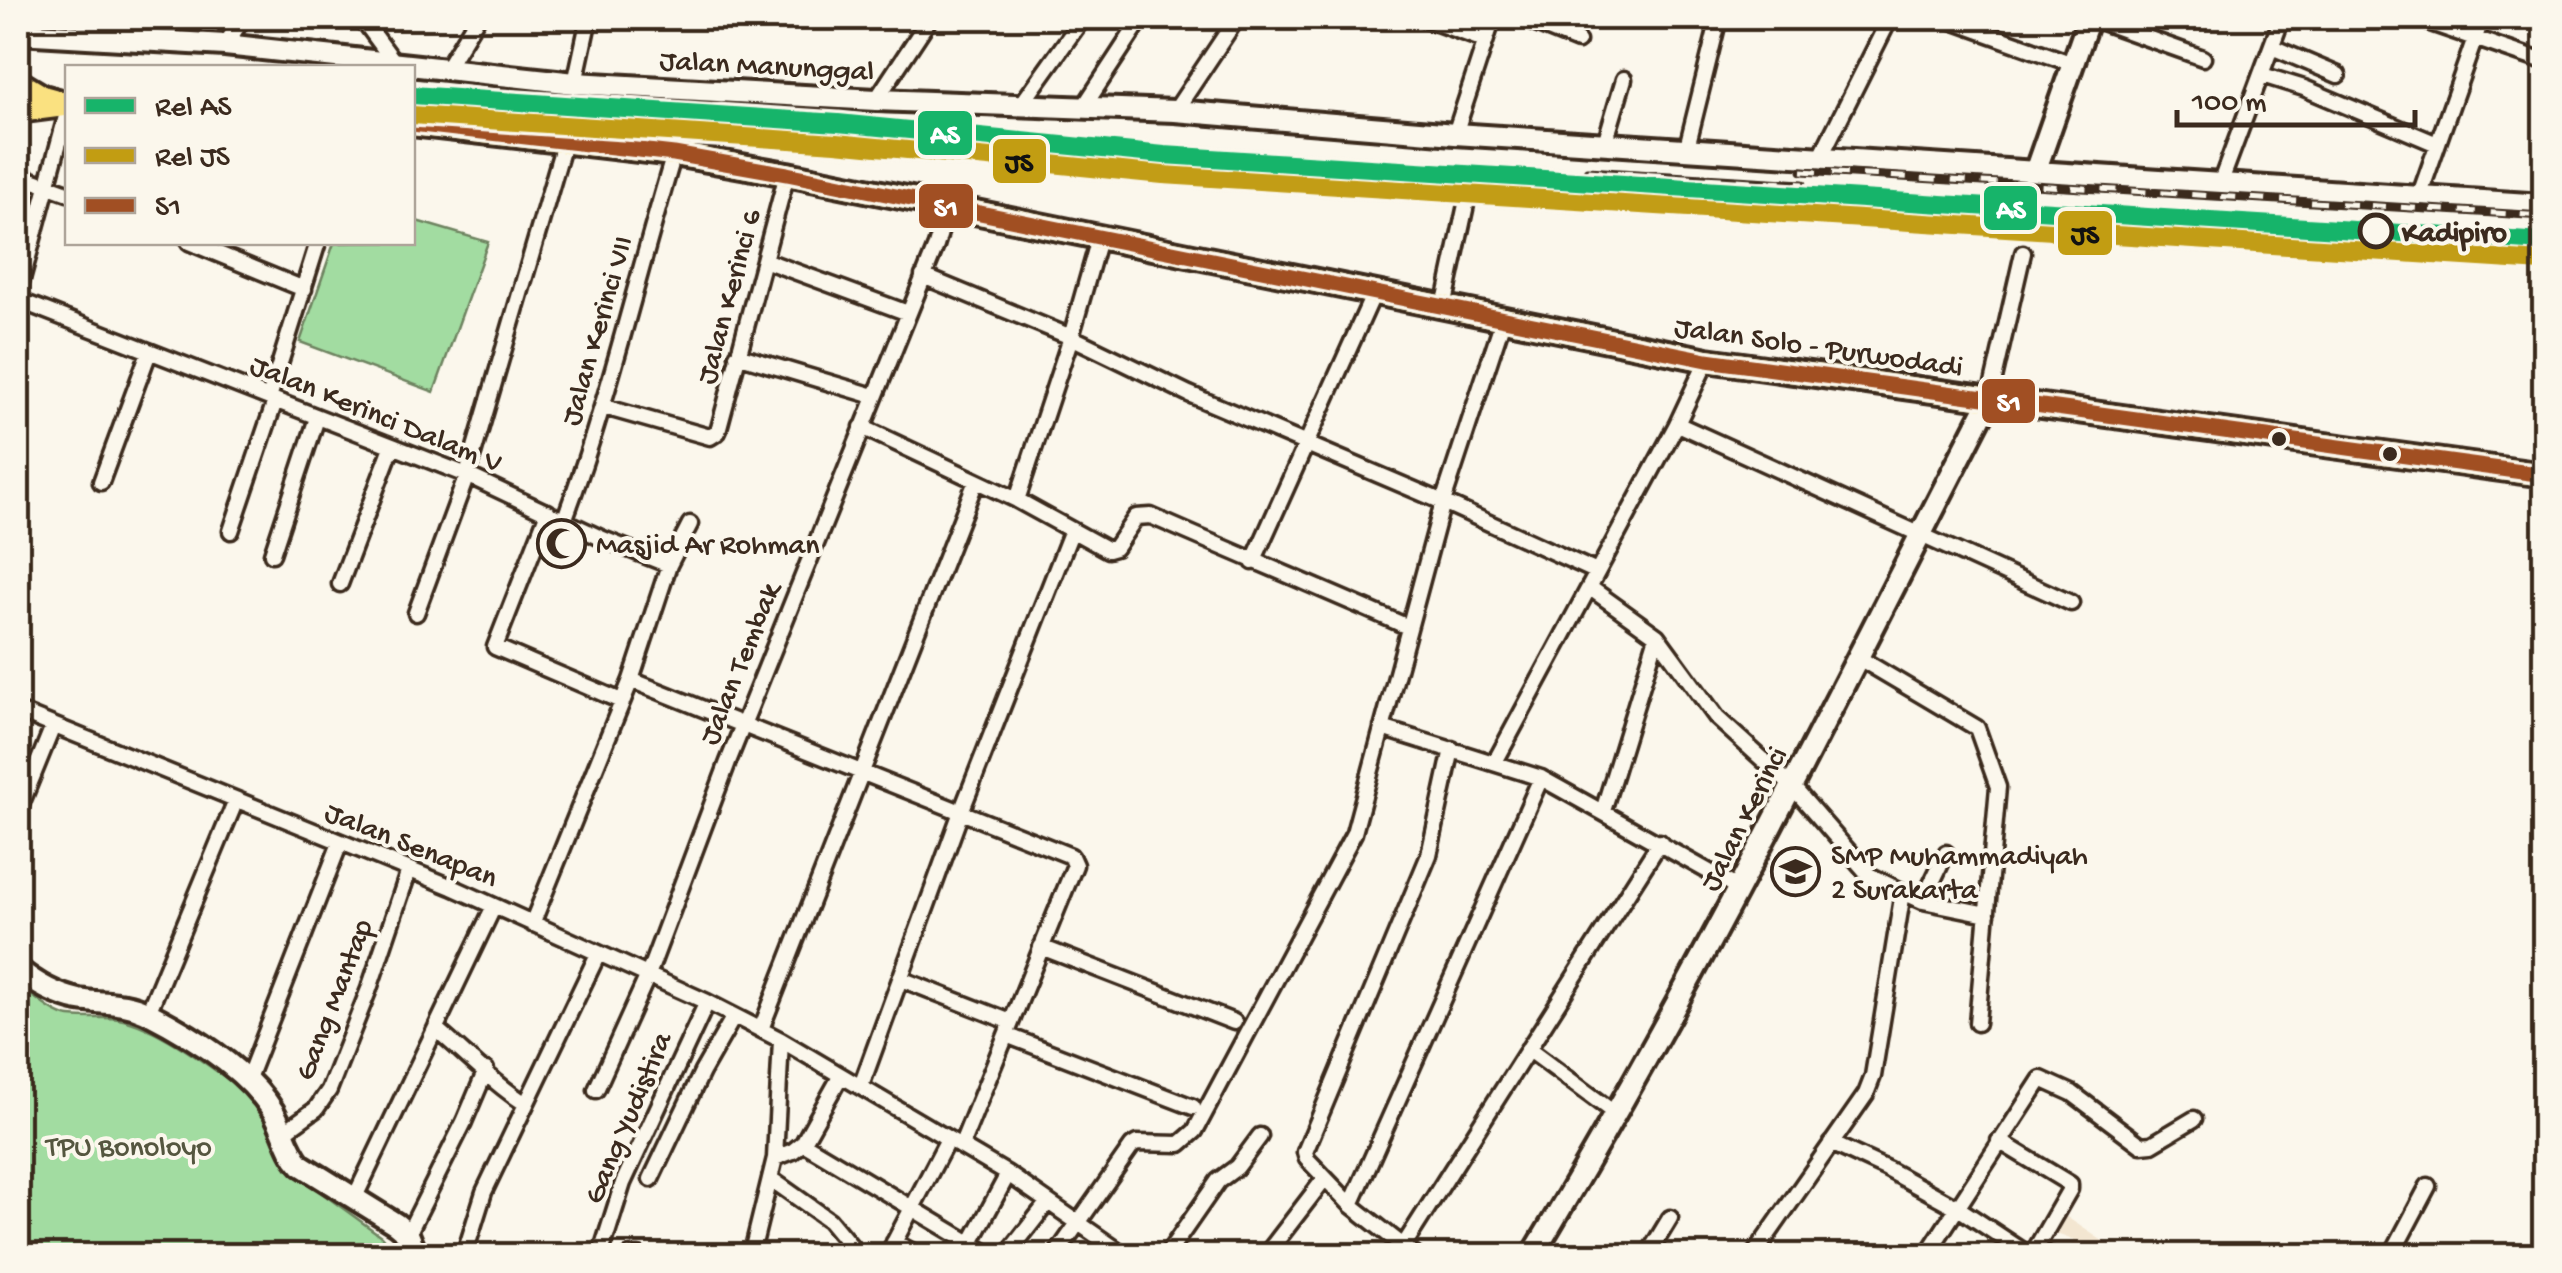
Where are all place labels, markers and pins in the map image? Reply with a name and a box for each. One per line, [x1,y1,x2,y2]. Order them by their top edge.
marker: Kadipiro [2359,214,2393,248]
place label: Kadipiro [2401,218,2507,253]
unlabelled marker [2269,429,2289,449]
unlabelled marker [2380,444,2400,464]
mosque icon: Masjid Ar Rohman [535,517,587,569]
place label: Masjid Ar Rohman [596,530,819,565]
place label: SMP Muhammadiyah 2 Surakarta [1831,841,2088,910]
school or university icon: SMP Muhammadiyah 2 Surakarta [1770,845,1822,897]

